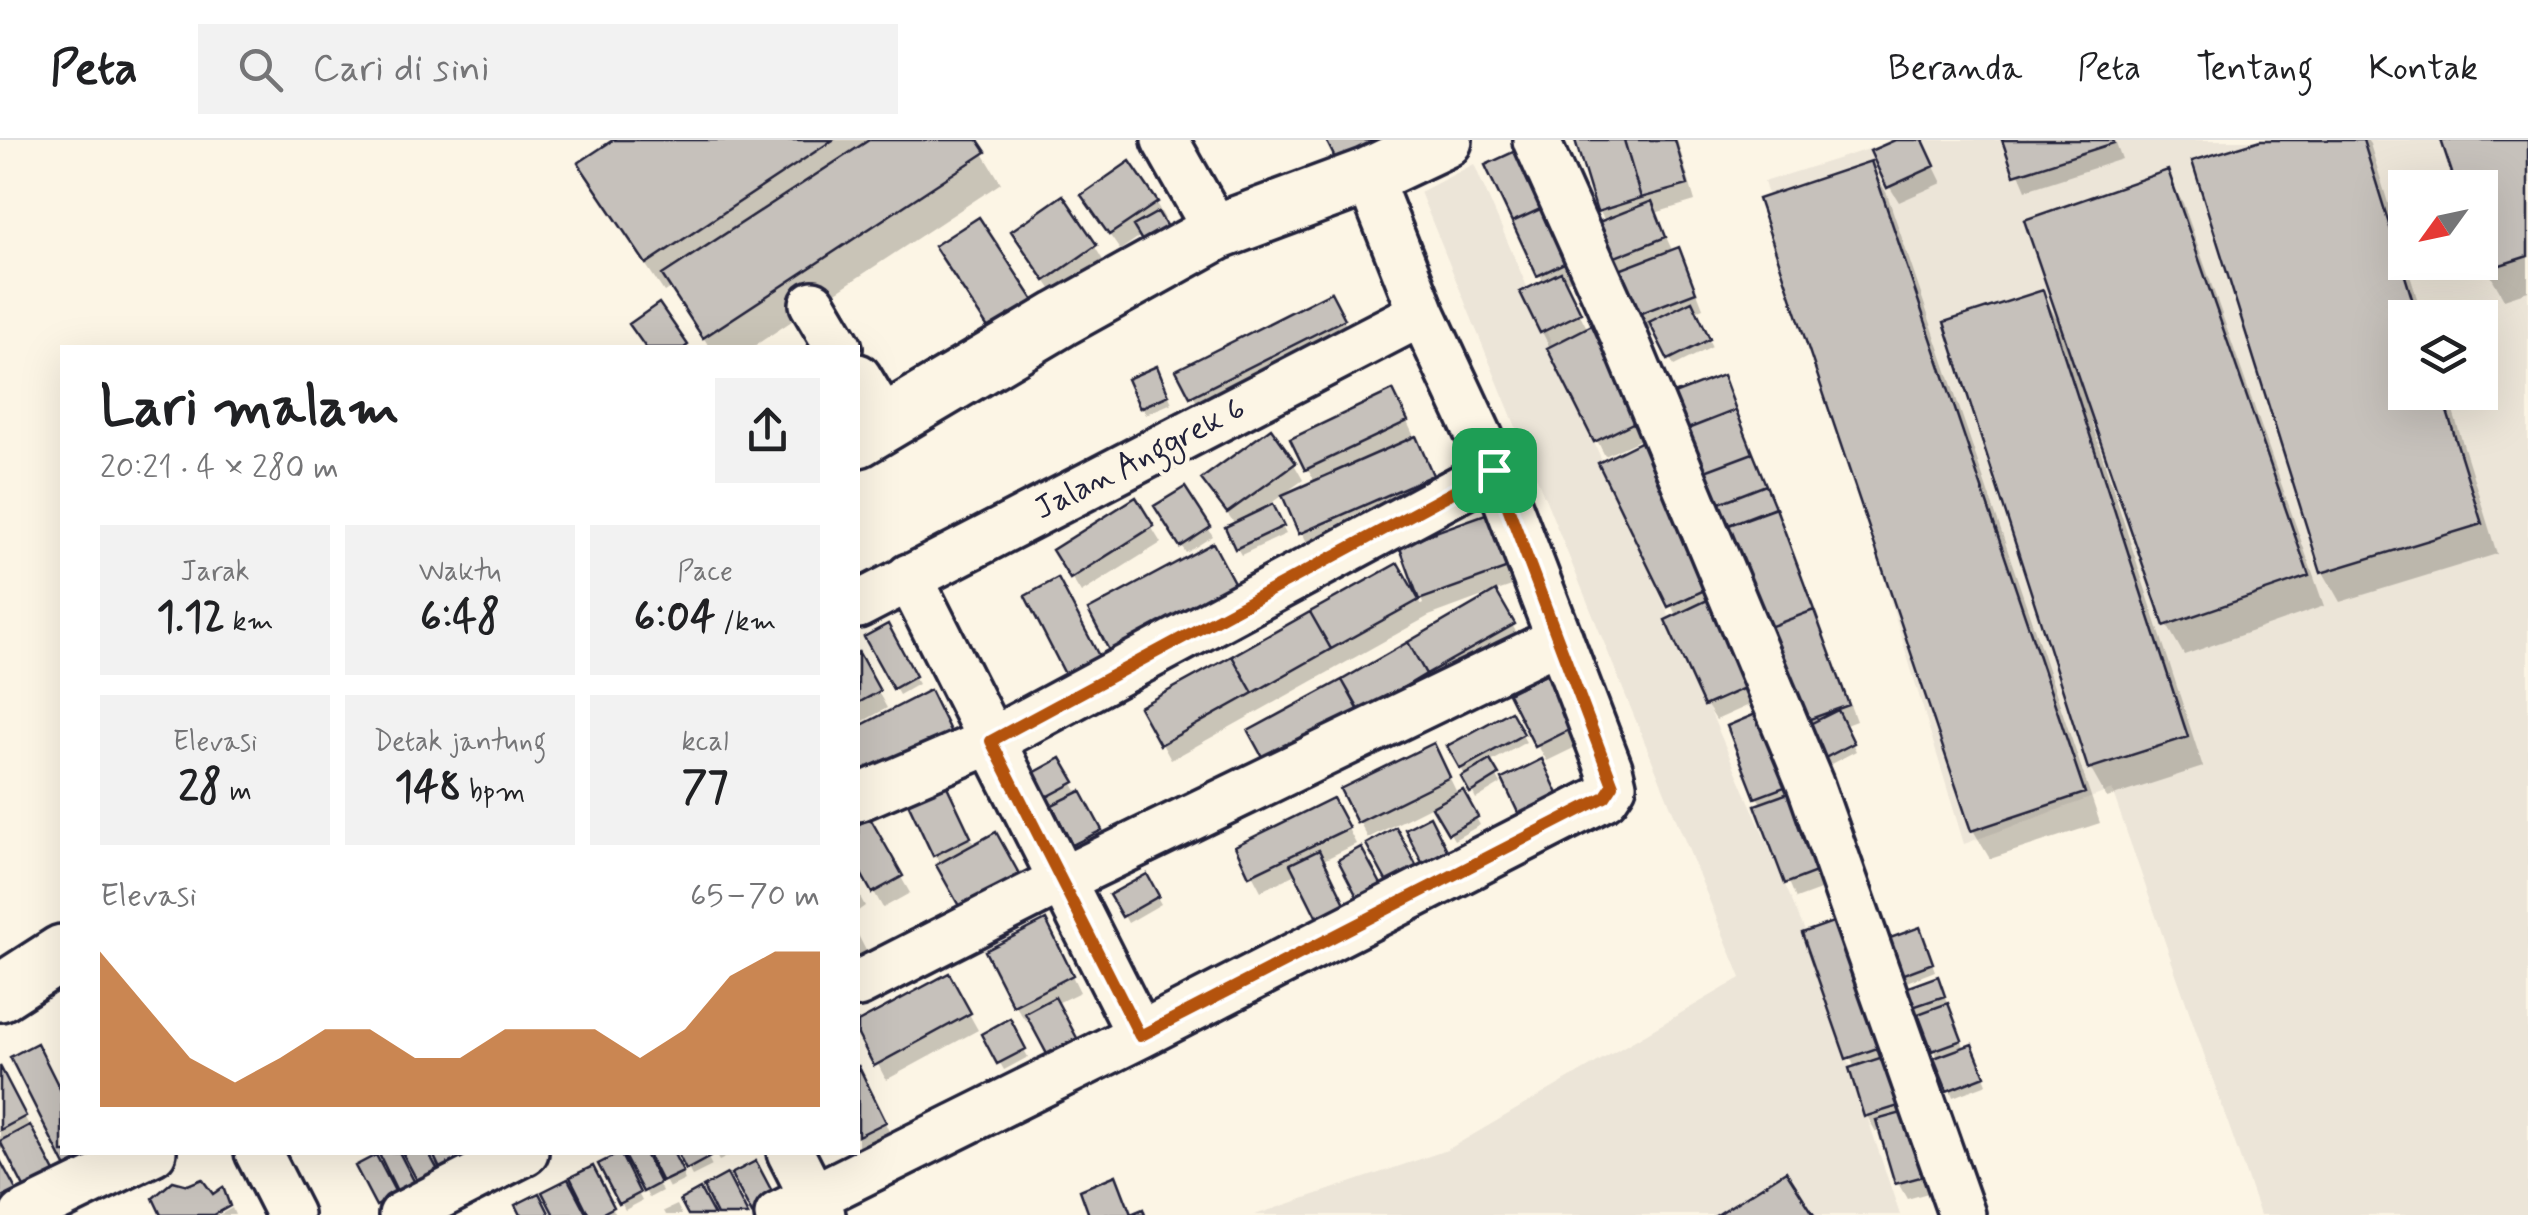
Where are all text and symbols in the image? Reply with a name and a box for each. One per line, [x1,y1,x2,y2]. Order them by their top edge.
search box [198,24,898,114]
text: Peta [50,38,138,101]
icon: search [233,42,288,97]
text: Cari di sini [313,45,490,94]
text: Beranda [1888,46,2022,92]
text: Peta [2077,46,2141,92]
text: Tentang [2196,46,2313,92]
text: Kontak [2368,46,2478,92]
north arrow [2388,170,2498,280]
map controls [2388,170,2498,410]
button: layers [2388,300,2498,410]
text: Lari malam [100,373,400,445]
button: share [715,378,820,483]
street label: Jalan Anggrek 6 [1027,388,1254,533]
pin [1452,428,1537,513]
icon: arrive [1467,443,1522,498]
text: 20:21 · 4 × 280 m [100,447,339,489]
text: Jarak [181,554,250,591]
text: Waktu [419,554,501,591]
text: Pace [677,554,733,591]
text: 1.12 [157,591,225,646]
text: 6:48 [420,591,500,646]
text: 6:04 [634,591,716,646]
text: km [225,604,273,641]
text: /km [716,604,776,641]
text: Elevasi [173,724,257,761]
text: Detak jantung [374,724,546,761]
text: kcal [681,724,729,761]
text: 28 [178,761,222,816]
text: 148 [395,761,462,816]
text: 77 [682,761,728,816]
text: m [222,774,252,811]
text: bpm [462,774,525,811]
text: Elevasi [100,875,197,917]
text: 65–70 m [690,875,820,917]

